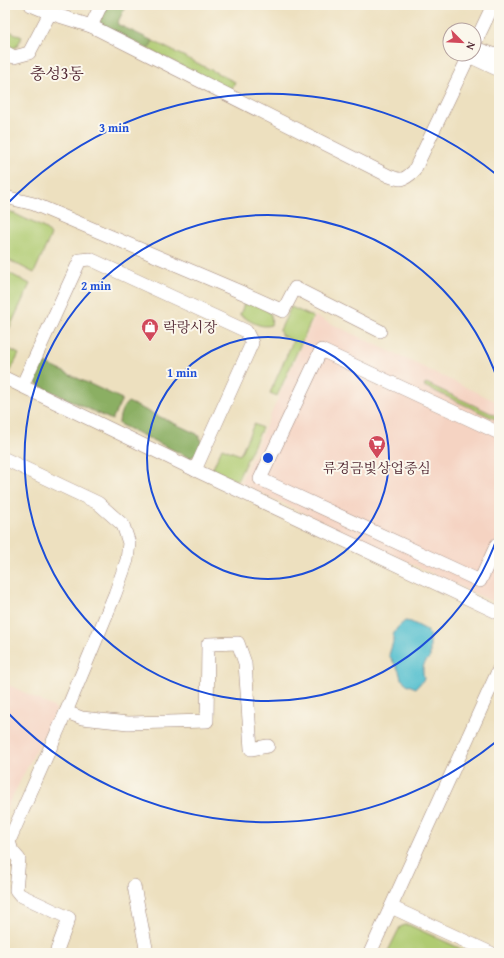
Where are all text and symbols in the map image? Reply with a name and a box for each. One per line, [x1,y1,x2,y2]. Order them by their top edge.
north arrow [442,22,482,62]
text: N [462,39,480,53]
district label: 충성3동 [30,61,85,85]
text: 3 min [99,119,129,136]
text: 2 min [81,277,111,294]
shop icon: 락랑시장 [140,317,160,342]
place label: 락랑시장 [163,317,218,337]
text: 1 min [167,364,197,381]
supermarket icon: 류경금빛상업중심 [367,434,387,459]
centre of rings [261,451,275,465]
place label: 류경금빛상업중심 [323,458,431,478]

